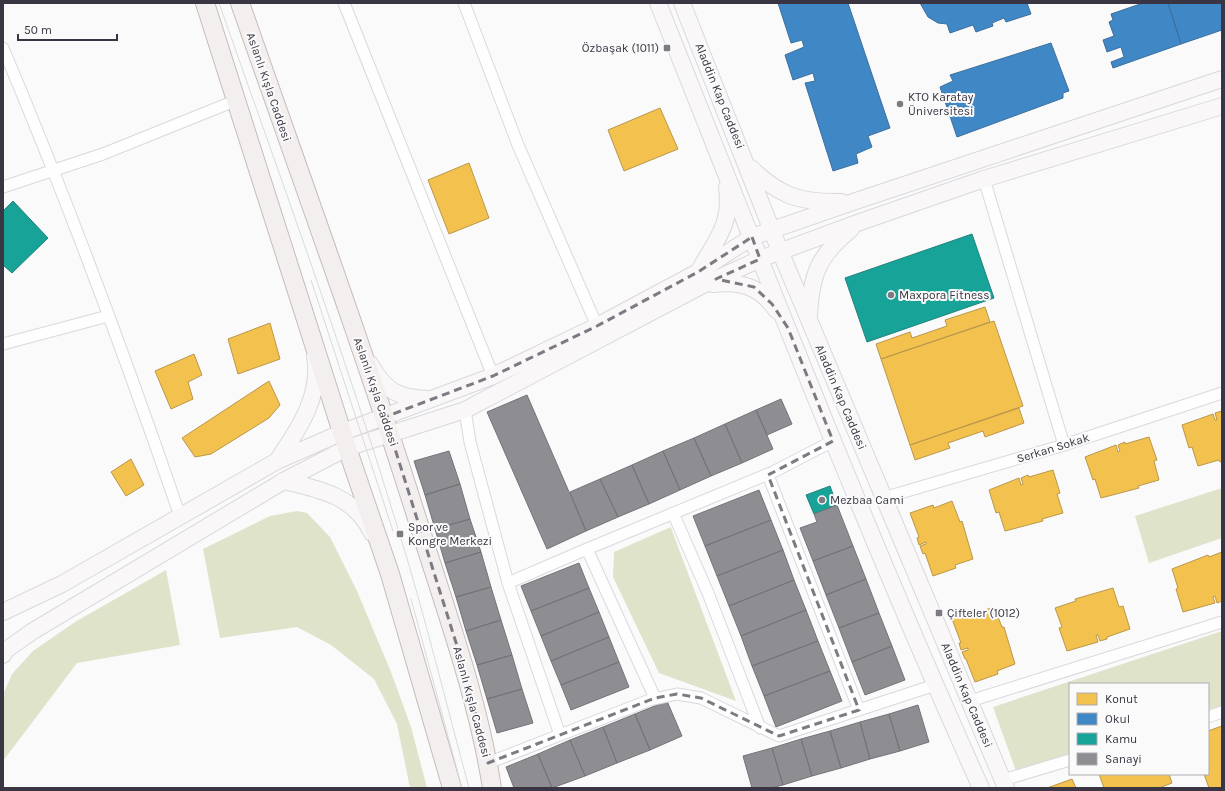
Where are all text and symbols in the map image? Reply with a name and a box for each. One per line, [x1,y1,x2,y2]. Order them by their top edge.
scale bar [18,16,117,42]
text: 50 m [24,23,52,37]
street label: Aslanlı Kışla Caddesi [244,31,294,143]
place label: Özbaşak (1011) [582,41,659,55]
street label: Aladdin Kap Caddesi [692,41,748,151]
marker: Özbaşak (1011) [662,43,672,53]
place label: KTO Karatay Üniversitesi [908,90,974,118]
marker: KTO Karatay Üniversitesi [895,99,905,109]
place label: Maxpora Fitness [899,288,990,302]
marker: Maxpora Fitness [886,290,896,300]
street label: Aslanlı Kışla Caddesi [351,336,401,448]
street label: Aladdin Kap Caddesi [813,342,869,452]
street label: Serkan Sokak [1015,430,1091,466]
place label: Mezbaa Cami [830,493,904,507]
marker: Mezbaa Cami [817,495,827,505]
place label: Spor ve Kongre Merkezi [408,520,492,548]
marker: Spor ve Kongre Merkezi [395,529,405,539]
place label: Çifteler (1012) [947,606,1020,620]
marker: Çifteler (1012) [934,608,944,618]
street label: Aladdin Kap Caddesi [939,640,995,750]
street label: Aslanlı Kışla Caddesi [450,645,494,759]
legend [1069,683,1209,775]
text: Konut [1105,692,1138,706]
text: Okul [1105,712,1130,726]
text: Kamu [1105,732,1137,746]
text: Sanayi [1105,752,1142,766]

